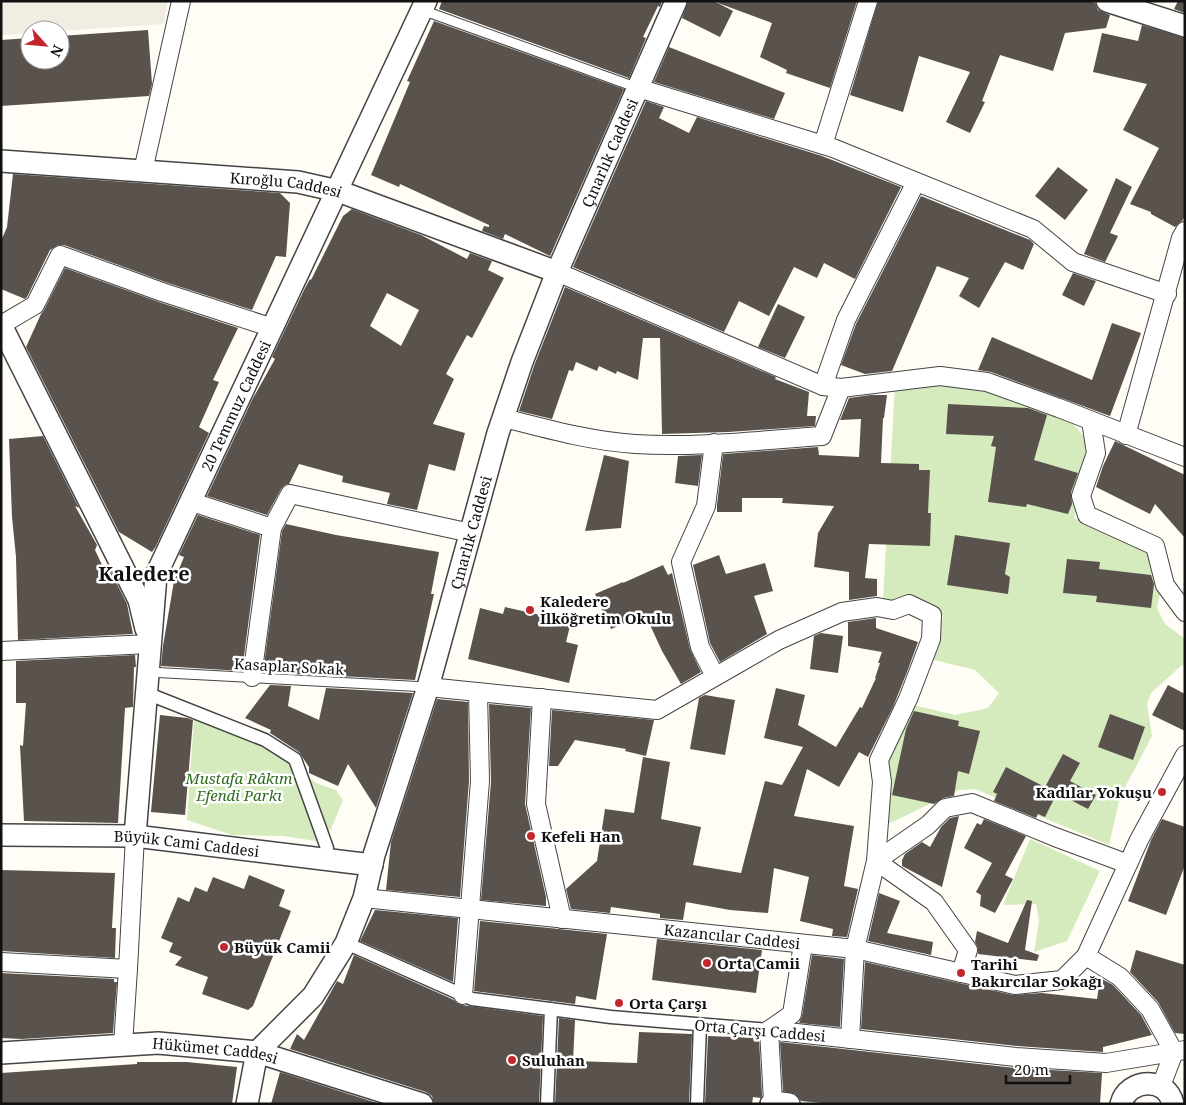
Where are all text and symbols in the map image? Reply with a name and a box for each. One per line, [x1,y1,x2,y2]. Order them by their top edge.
north arrow [20,20,70,70]
text: N [46,42,68,60]
street label: Çınarlık Caddesi [577,95,642,210]
street label: Kıroğlu Caddesi [229,167,345,202]
street label: 20 Temmuz Caddesi [196,337,275,474]
street label: Çınarlık Caddesi [445,473,496,592]
district label: Kaledere [98,560,190,587]
place label: Kaledere İlköğretim Okulu [540,591,671,628]
marker: Kaledere İlköğretim Okulu [524,604,536,616]
street label: Kasaplar Sokak [233,653,345,679]
park label: Mustafa Râkım Efendi Parkı [185,768,293,805]
place label: Kadılar Yokuşu [1036,782,1152,802]
marker: Kadılar Yokuşu [1156,786,1168,798]
street label: Büyük Cami Caddesi [114,826,261,861]
place label: Kefeli Han [541,826,621,846]
marker: Kefeli Han [525,830,537,842]
street label: Kazancılar Caddesi [663,919,801,953]
place label: Büyük Camii [234,937,331,957]
marker: Büyük Camii [218,941,230,953]
place label: Orta Camii [717,953,801,973]
place label: Tarihi Bakırcılar Sokağı [971,954,1103,991]
marker: Orta Camii [701,957,713,969]
marker: Tarihi Bakırcılar Sokağı [955,967,967,979]
place label: Orta Çarşı [629,993,708,1013]
marker: Orta Çarşı [613,997,625,1009]
street label: Orta Çarşı Caddesi [694,1014,827,1046]
street label: Hükümet Caddesi [151,1033,281,1068]
place label: Suluhan [522,1050,585,1070]
scale bar [1006,1052,1070,1084]
marker: Suluhan [506,1054,518,1066]
text: 20 m [1014,1059,1049,1079]

